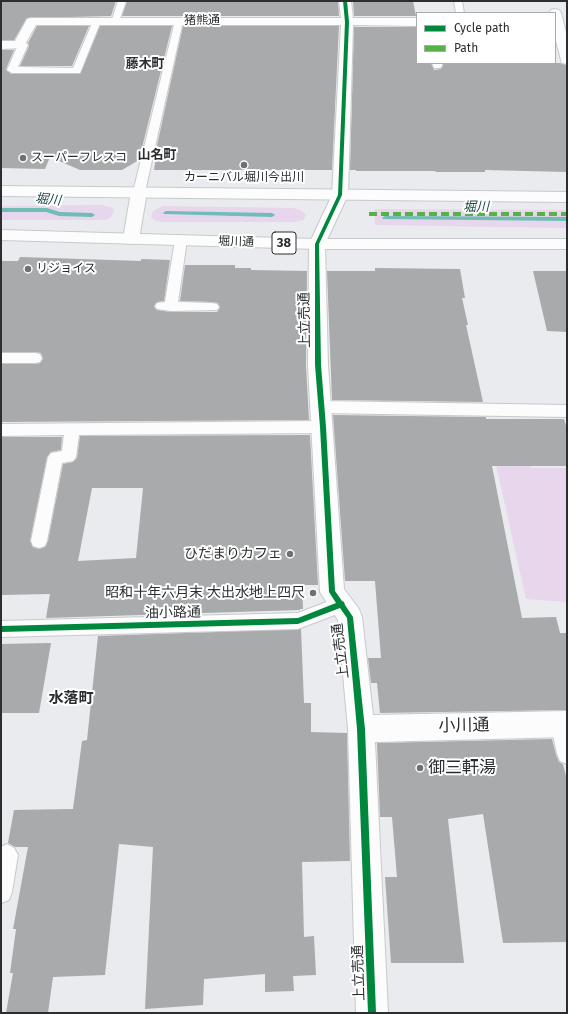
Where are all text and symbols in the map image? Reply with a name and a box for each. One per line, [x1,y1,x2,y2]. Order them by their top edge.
legend [416,12,556,64]
street label: 猪熊通 [184,14,220,28]
text: Cycle path [454,21,510,35]
text: Path [454,41,478,55]
district label: 藤木町 [126,56,164,72]
district label: 山名町 [138,147,176,163]
place label: スーパーフレスコ [31,151,127,165]
marker: スーパーフレスコ [18,153,28,163]
marker: カーニバル堀川今出川 [239,160,249,170]
place label: カーニバル堀川今出川 [184,171,304,185]
water label: 堀川 [34,191,62,209]
water label: 堀川 [463,199,489,215]
road number: 38 [272,232,296,254]
street label: 堀川通 [218,234,254,250]
place label: リジョイス [36,262,96,276]
marker: リジョイス [23,264,33,274]
street label: 上立売通 [296,292,314,348]
place label: ひだまりカフェ [184,546,282,562]
marker: ひだまりカフェ [285,549,295,559]
place label: 昭和十年六月末 大出水地上四尺 [105,585,305,601]
marker: 昭和十年六月末 大出水地上四尺 [308,588,318,598]
street label: 油小路通 [145,604,201,622]
street label: 上立売通 [329,622,353,680]
district label: 水落町 [49,690,93,708]
street label: 小川通 [438,715,490,737]
place label: 御三軒湯 [428,758,496,778]
marker: 御三軒湯 [415,763,425,773]
street label: 上立売通 [350,945,368,1001]

